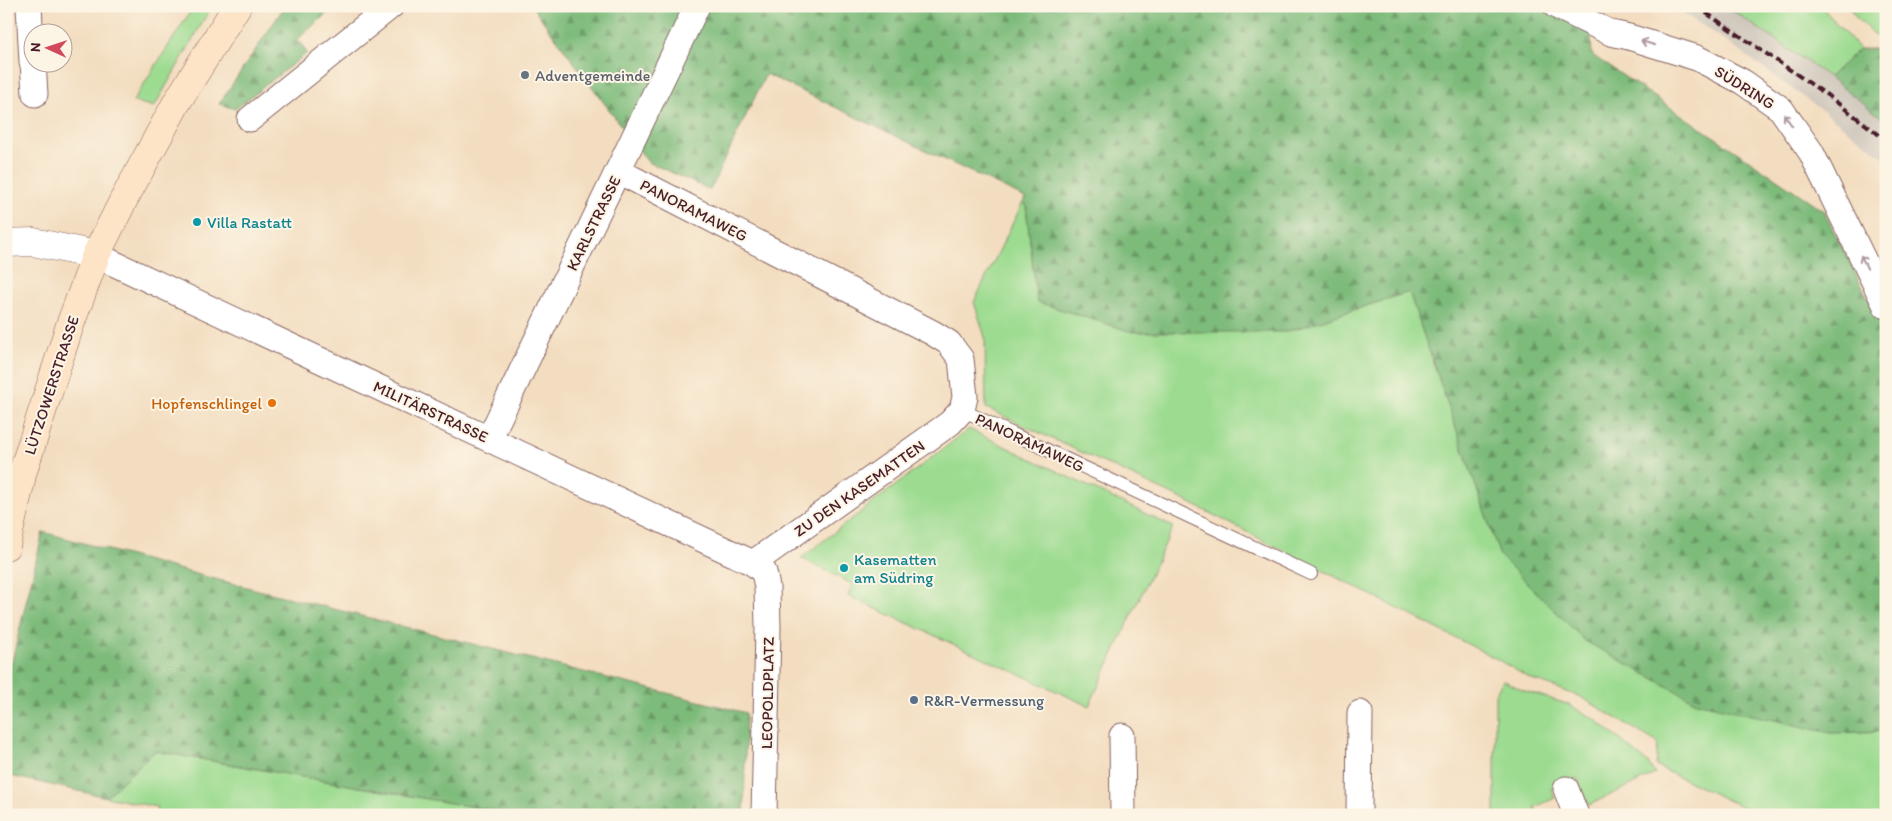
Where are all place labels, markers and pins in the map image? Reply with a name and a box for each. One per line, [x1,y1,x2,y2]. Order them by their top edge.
place label: Adventgemeinde [535,66,650,85]
marker: Adventgemeinde [519,69,531,81]
place label: Villa Rastatt [207,213,292,232]
marker: Villa Rastatt [191,216,203,228]
place label: Hopfenschlingel [151,394,262,413]
marker: Hopfenschlingel [266,397,278,409]
place label: Kasematten am Südring [854,550,937,587]
marker: Kasematten am Südring [838,562,850,574]
place label: R&R-Vermessung [924,691,1045,710]
marker: R&R-Vermessung [908,694,920,706]

